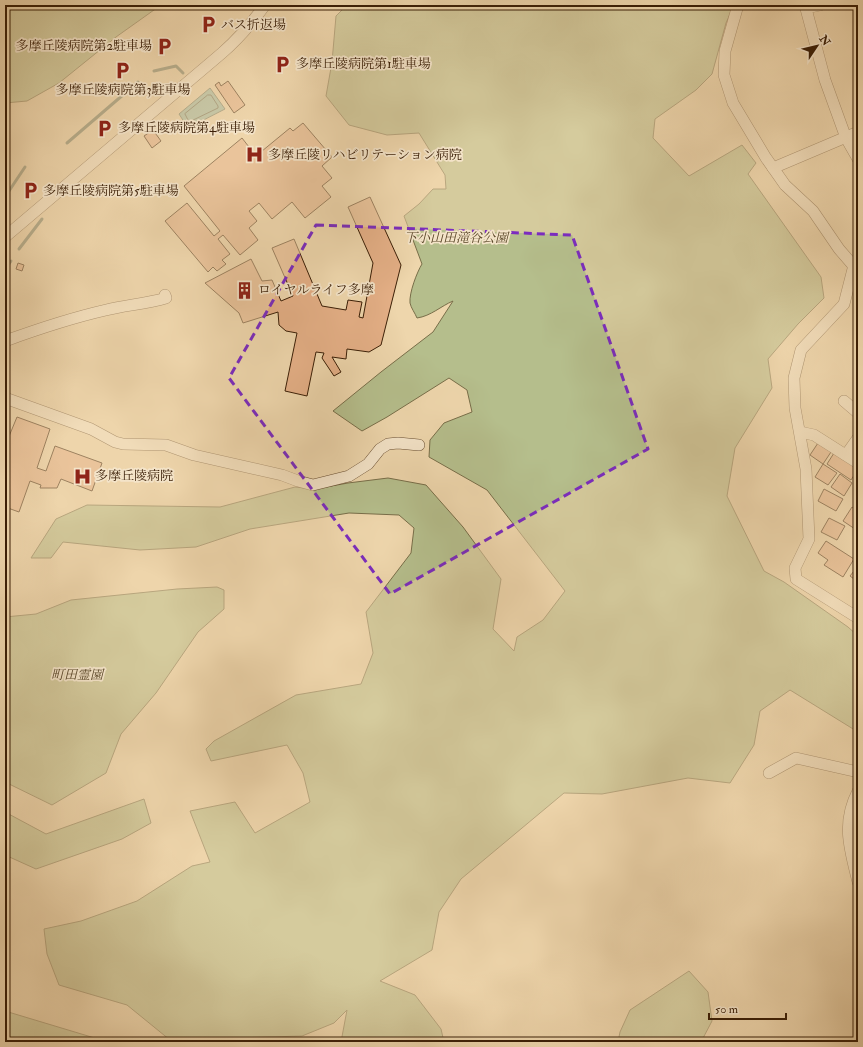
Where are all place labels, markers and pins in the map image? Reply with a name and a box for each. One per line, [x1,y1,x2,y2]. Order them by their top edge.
parking icon: バス折返場 [198,15,218,35]
place label: バス折返場 [221,17,286,33]
parking icon: 多摩丘陵病院第2駐車場 [155,36,175,56]
place label: 多摩丘陵病院第2駐車場 [15,38,152,54]
parking icon: 多摩丘陵病院第1駐車場 [273,54,293,74]
place label: 多摩丘陵病院第1駐車場 [296,56,431,72]
parking icon: 多摩丘陵病院第3駐車場 [113,61,133,81]
place label: 多摩丘陵病院第3駐車場 [56,82,191,98]
parking icon: 多摩丘陵病院第4駐車場 [95,118,115,138]
place label: 多摩丘陵病院第4駐車場 [118,120,255,136]
hospital icon: 多摩丘陵リハビリテーション病院 [245,145,265,165]
place label: 多摩丘陵リハビリテーション病院 [268,147,462,163]
parking icon: 多摩丘陵病院第5駐車場 [20,181,40,201]
place label: 多摩丘陵病院第5駐車場 [43,183,179,199]
building icon: ロイヤルライフ多摩 [235,280,255,300]
place label: ロイヤルライフ多摩 [258,282,374,298]
hospital icon: 多摩丘陵病院 [72,466,92,486]
place label: 多摩丘陵病院 [95,468,173,484]

